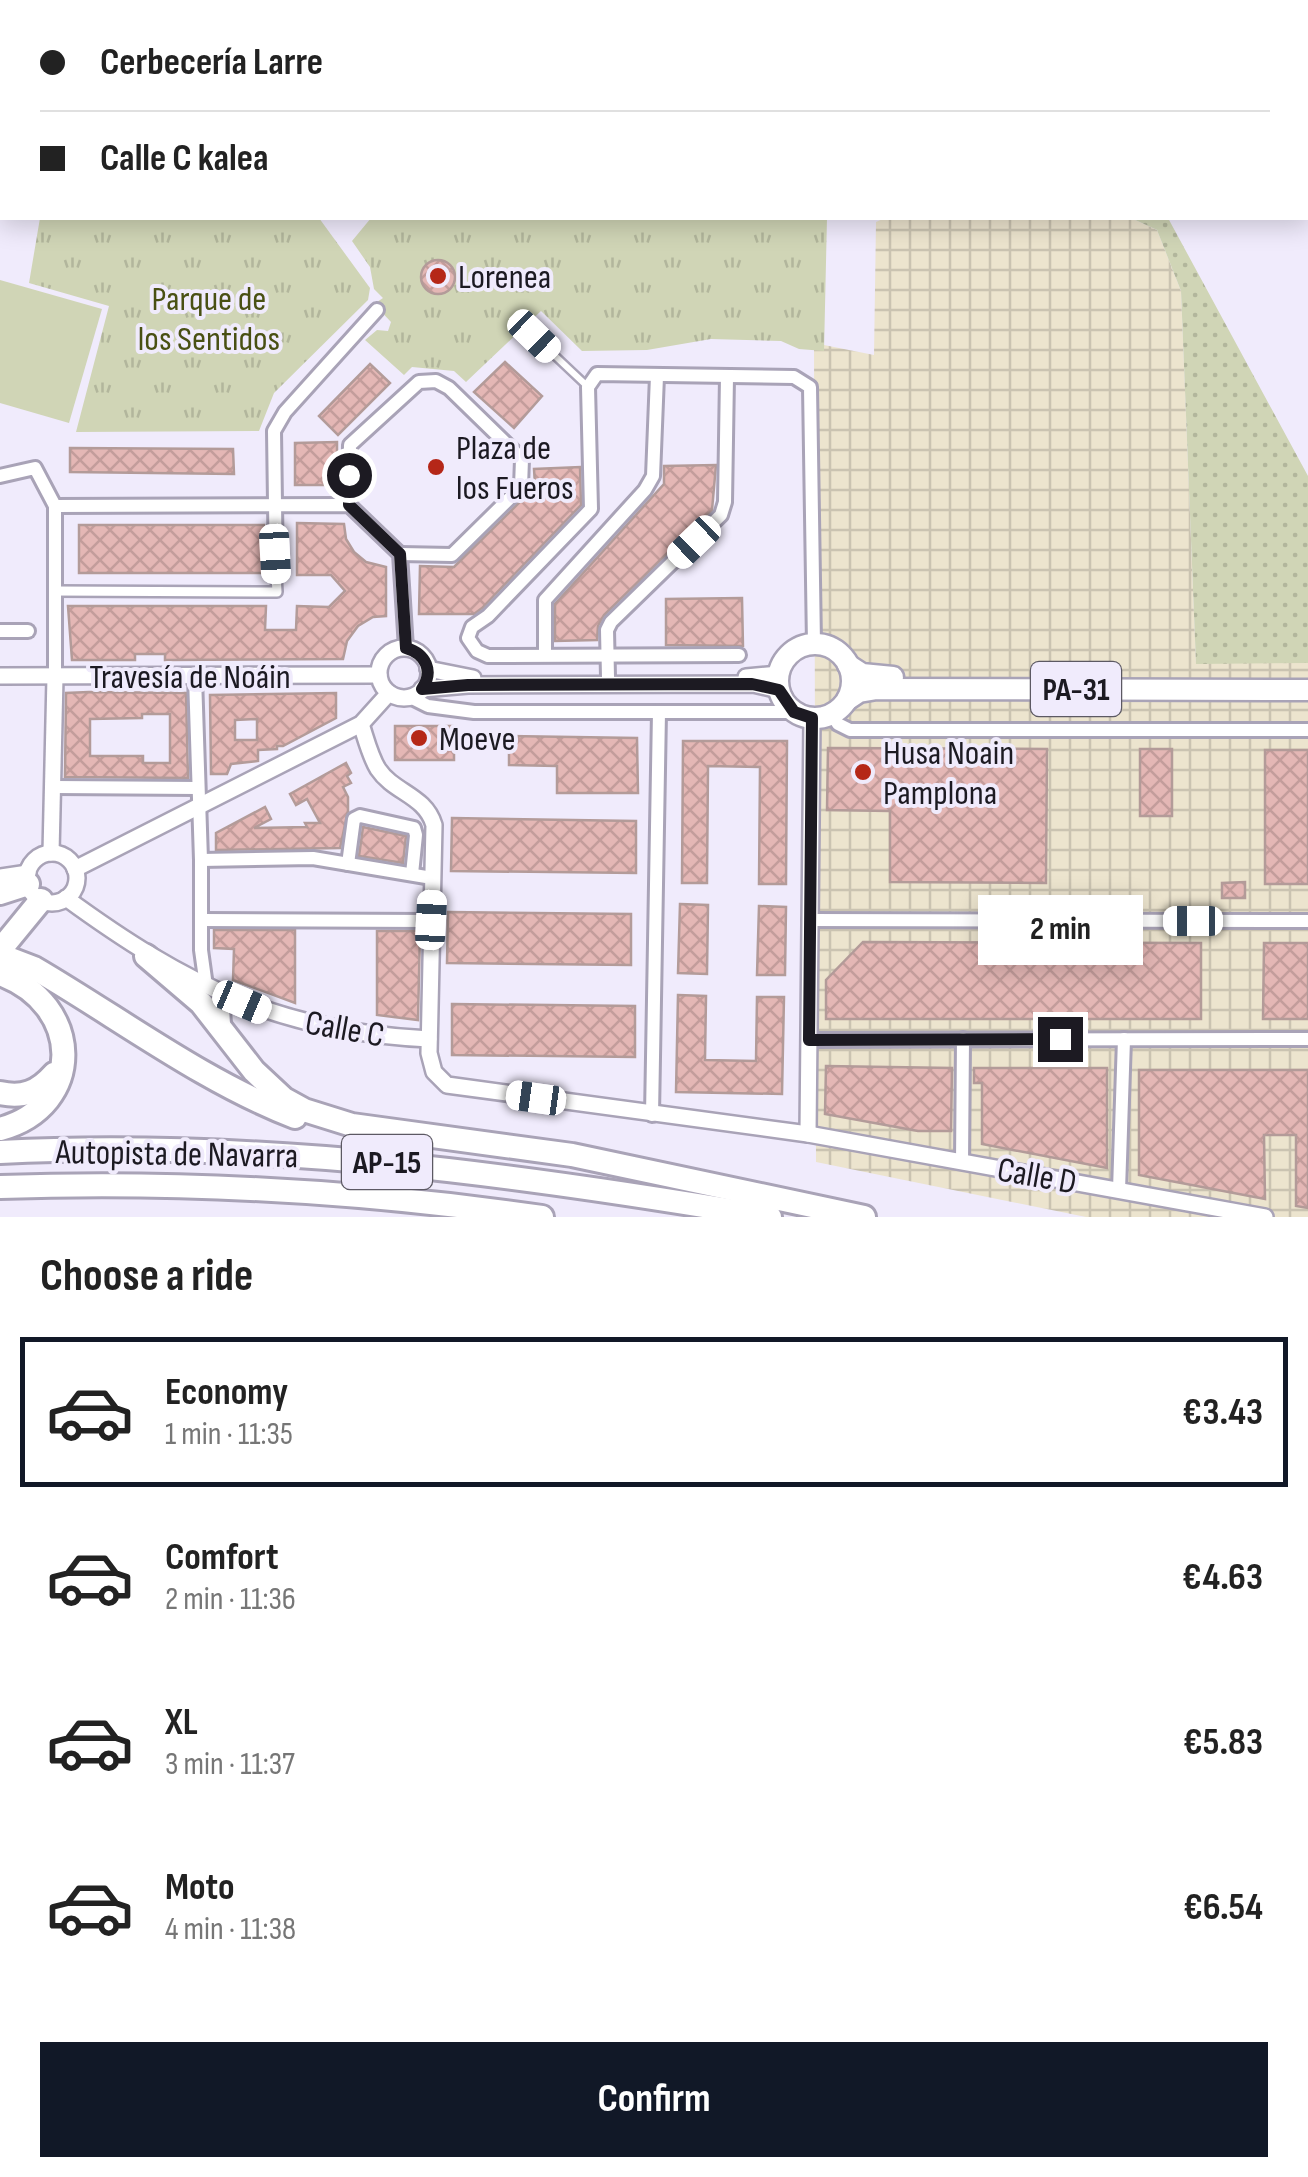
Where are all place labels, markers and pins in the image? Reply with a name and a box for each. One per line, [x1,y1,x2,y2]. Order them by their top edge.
place label: Lorenea [458,256,551,299]
marker: Lorenea [427,265,449,287]
place label: Plaza de los Fueros [456,427,574,510]
marker: Plaza de los Fueros [425,456,447,478]
place label: Moeve [439,718,515,761]
marker: Moeve [408,727,430,749]
place label: Husa Noain Pamplona [883,732,1014,815]
marker: Husa Noain Pamplona [852,761,874,783]

